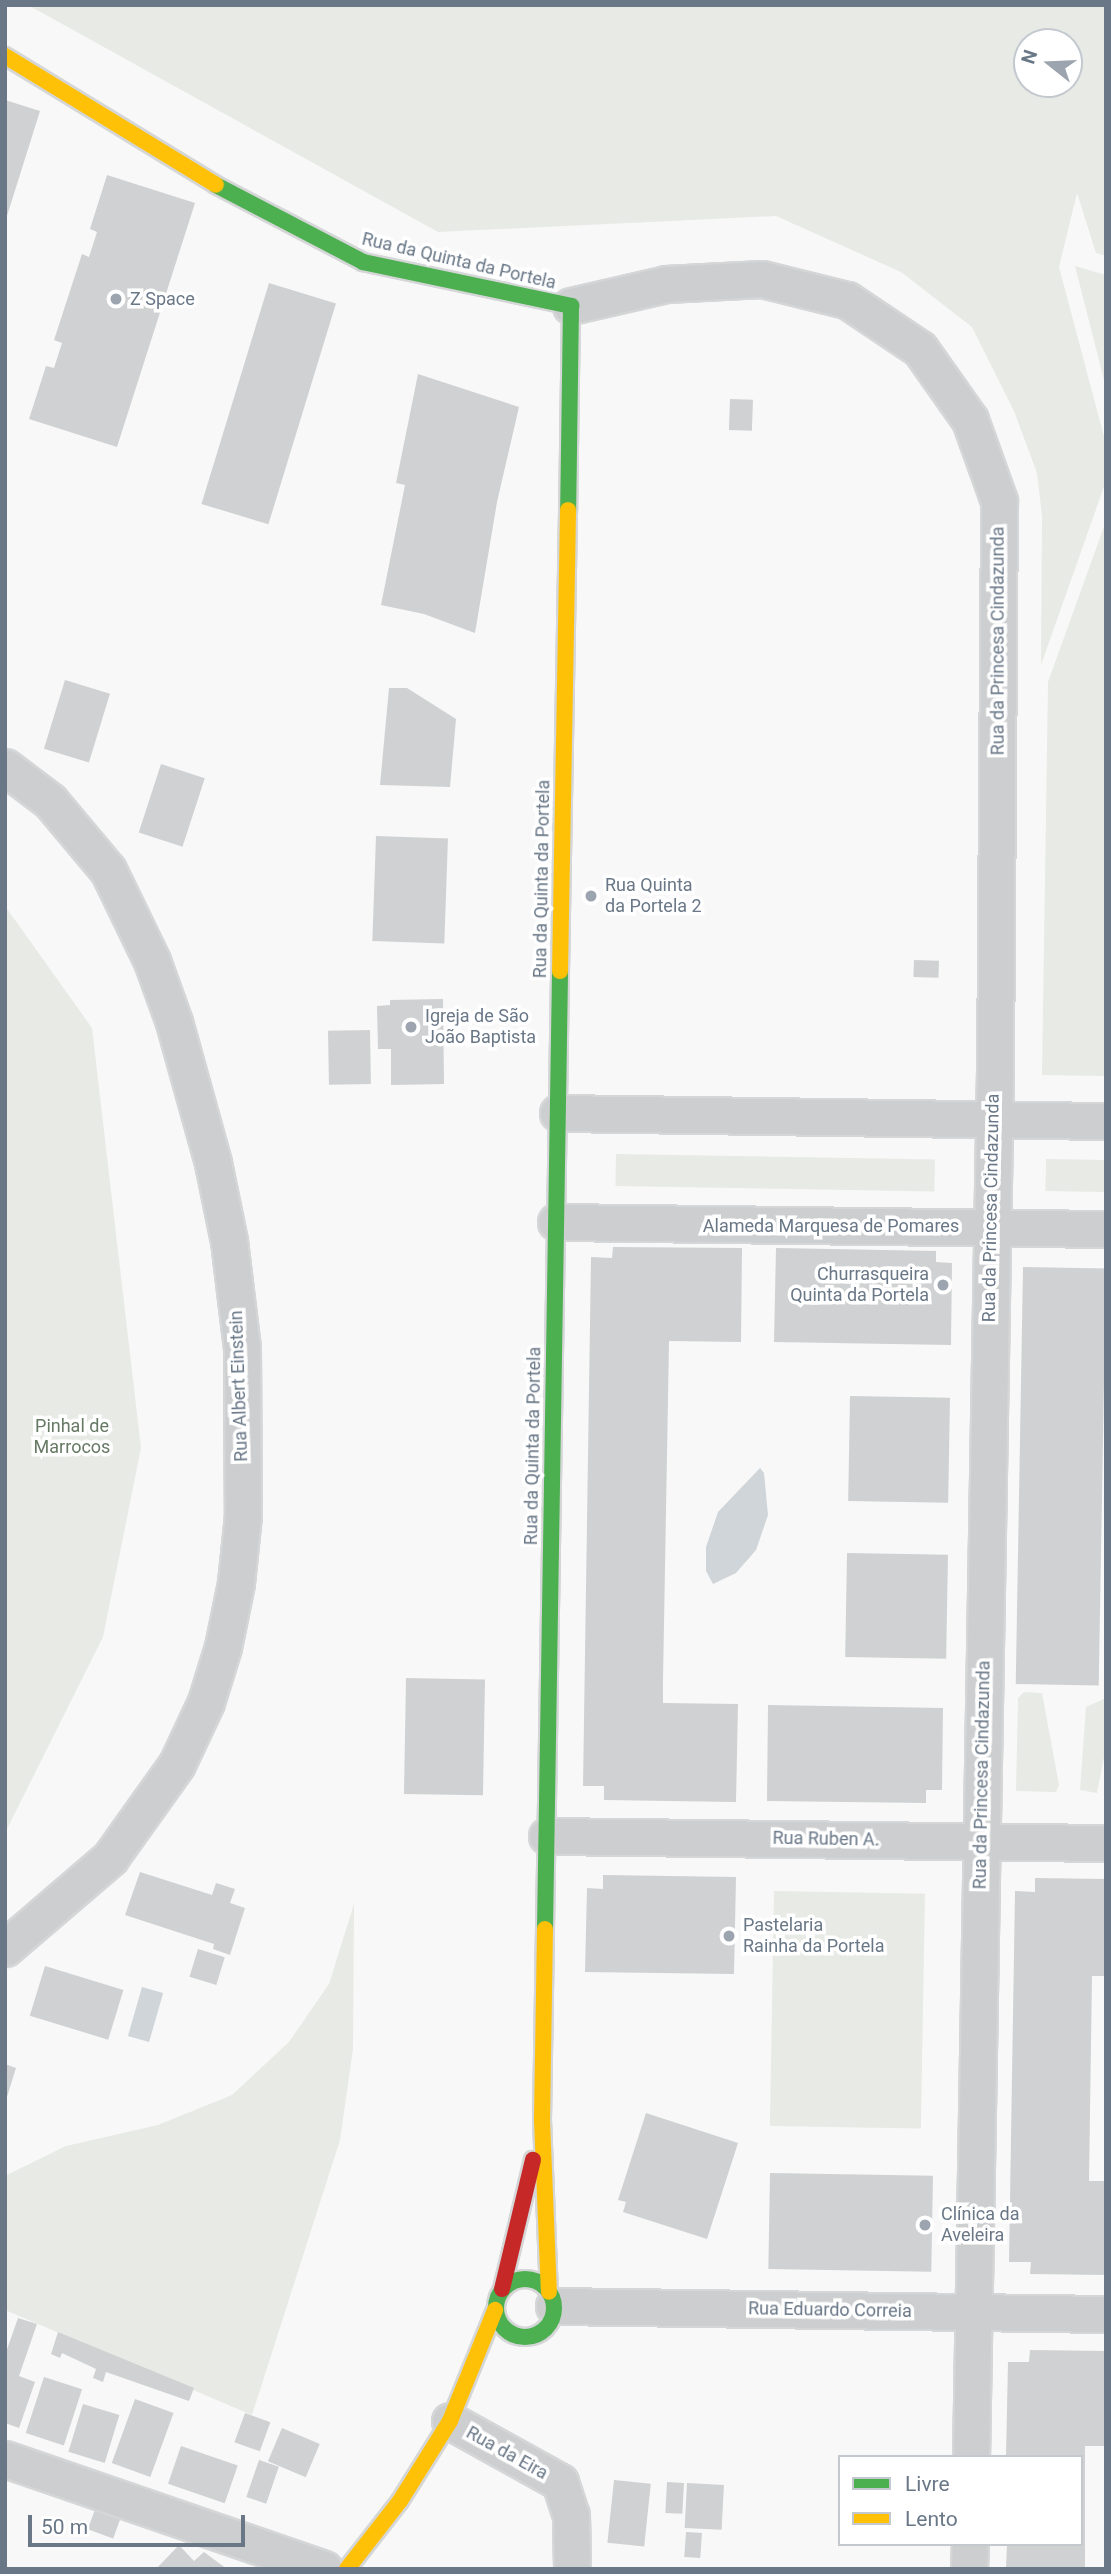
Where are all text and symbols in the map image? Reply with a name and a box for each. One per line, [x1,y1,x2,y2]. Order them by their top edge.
north arrow [1013,28,1083,98]
text: N [1016,47,1042,67]
street label: Rua da Quinta da Portela [360,228,558,294]
place label: Z Space [130,288,195,310]
marker: Z Space [108,291,124,307]
street label: Rua da Princesa Cindazunda [987,527,1009,755]
street label: Rua da Quinta da Portela [529,780,555,978]
place label: Rua Quinta da Portela 2 [605,875,702,917]
marker: Rua Quinta da Portela 2 [583,888,599,904]
place label: Igreja de São João Baptista [425,1006,536,1048]
marker: Igreja de São João Baptista [403,1019,419,1035]
street label: Rua da Princesa Cindazunda [978,1093,1004,1323]
street label: Alameda Marquesa de Pomares [703,1215,959,1237]
place label: Churrasqueira Quinta da Portela [790,1264,929,1306]
marker: Churrasqueira Quinta da Portela [935,1277,951,1293]
street label: Rua Albert Einstein [226,1310,252,1462]
street label: Rua da Quinta da Portela [520,1347,546,1545]
park label: Pinhal de Marrocos [34,1416,110,1458]
street label: Rua da Princesa Cindazunda [969,1660,995,1890]
street label: Rua Ruben A. [772,1827,880,1851]
place label: Pastelaria Rainha da Portela [743,1915,884,1958]
marker: Pastelaria Rainha da Portela [721,1928,737,1944]
place label: Clínica da Aveleira [941,2204,1019,2246]
marker: Clínica da Aveleira [915,2215,935,2235]
street label: Rua Eduardo Correia [748,2298,912,2322]
street label: Rua da Eira [462,2422,552,2484]
legend [838,2455,1083,2546]
text: Livre [905,2472,950,2496]
scale bar [32,2500,248,2544]
text: Lento [905,2507,958,2531]
text: 50 m [41,2515,88,2539]

